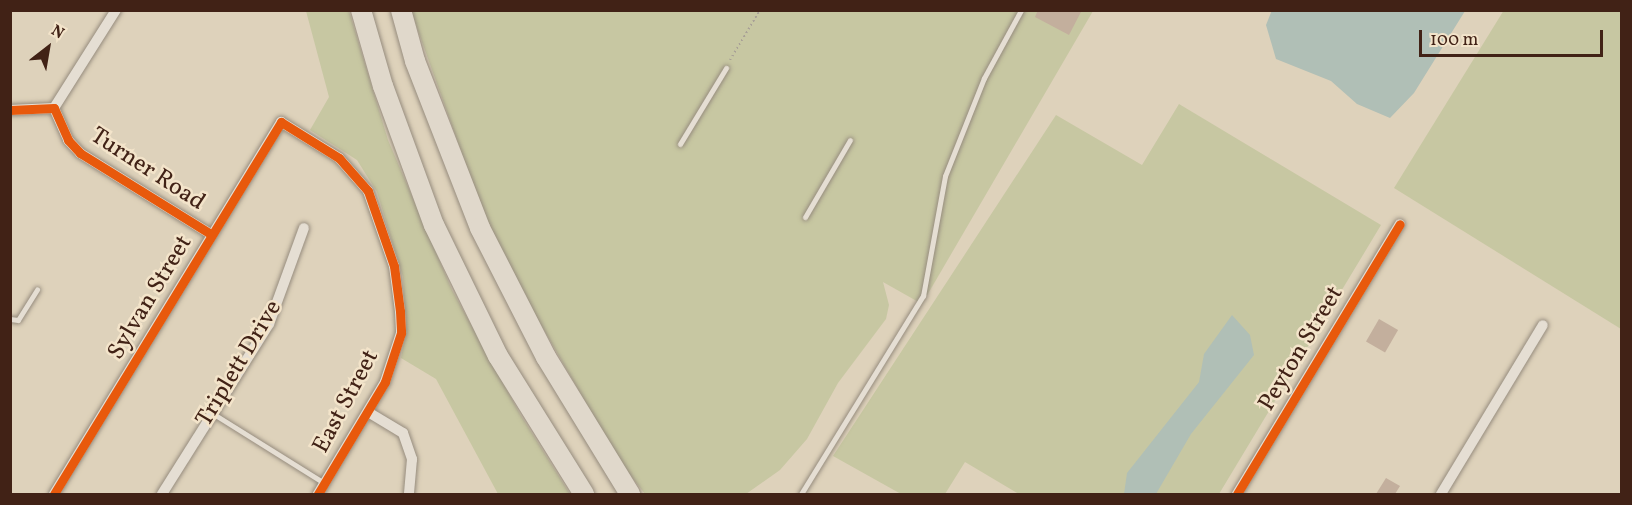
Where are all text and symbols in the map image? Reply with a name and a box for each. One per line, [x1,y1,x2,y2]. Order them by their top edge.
north arrow [18,18,78,78]
scale bar [1422,18,1606,56]
text: N [47,20,68,45]
text: 100 m [1430,28,1479,53]
street label: Turner Road [84,122,210,218]
street label: Sylvan Street [103,231,199,365]
street label: Peyton Street [1253,281,1351,417]
street label: Triplett Drive [191,296,289,432]
street label: East Street [308,345,386,459]

